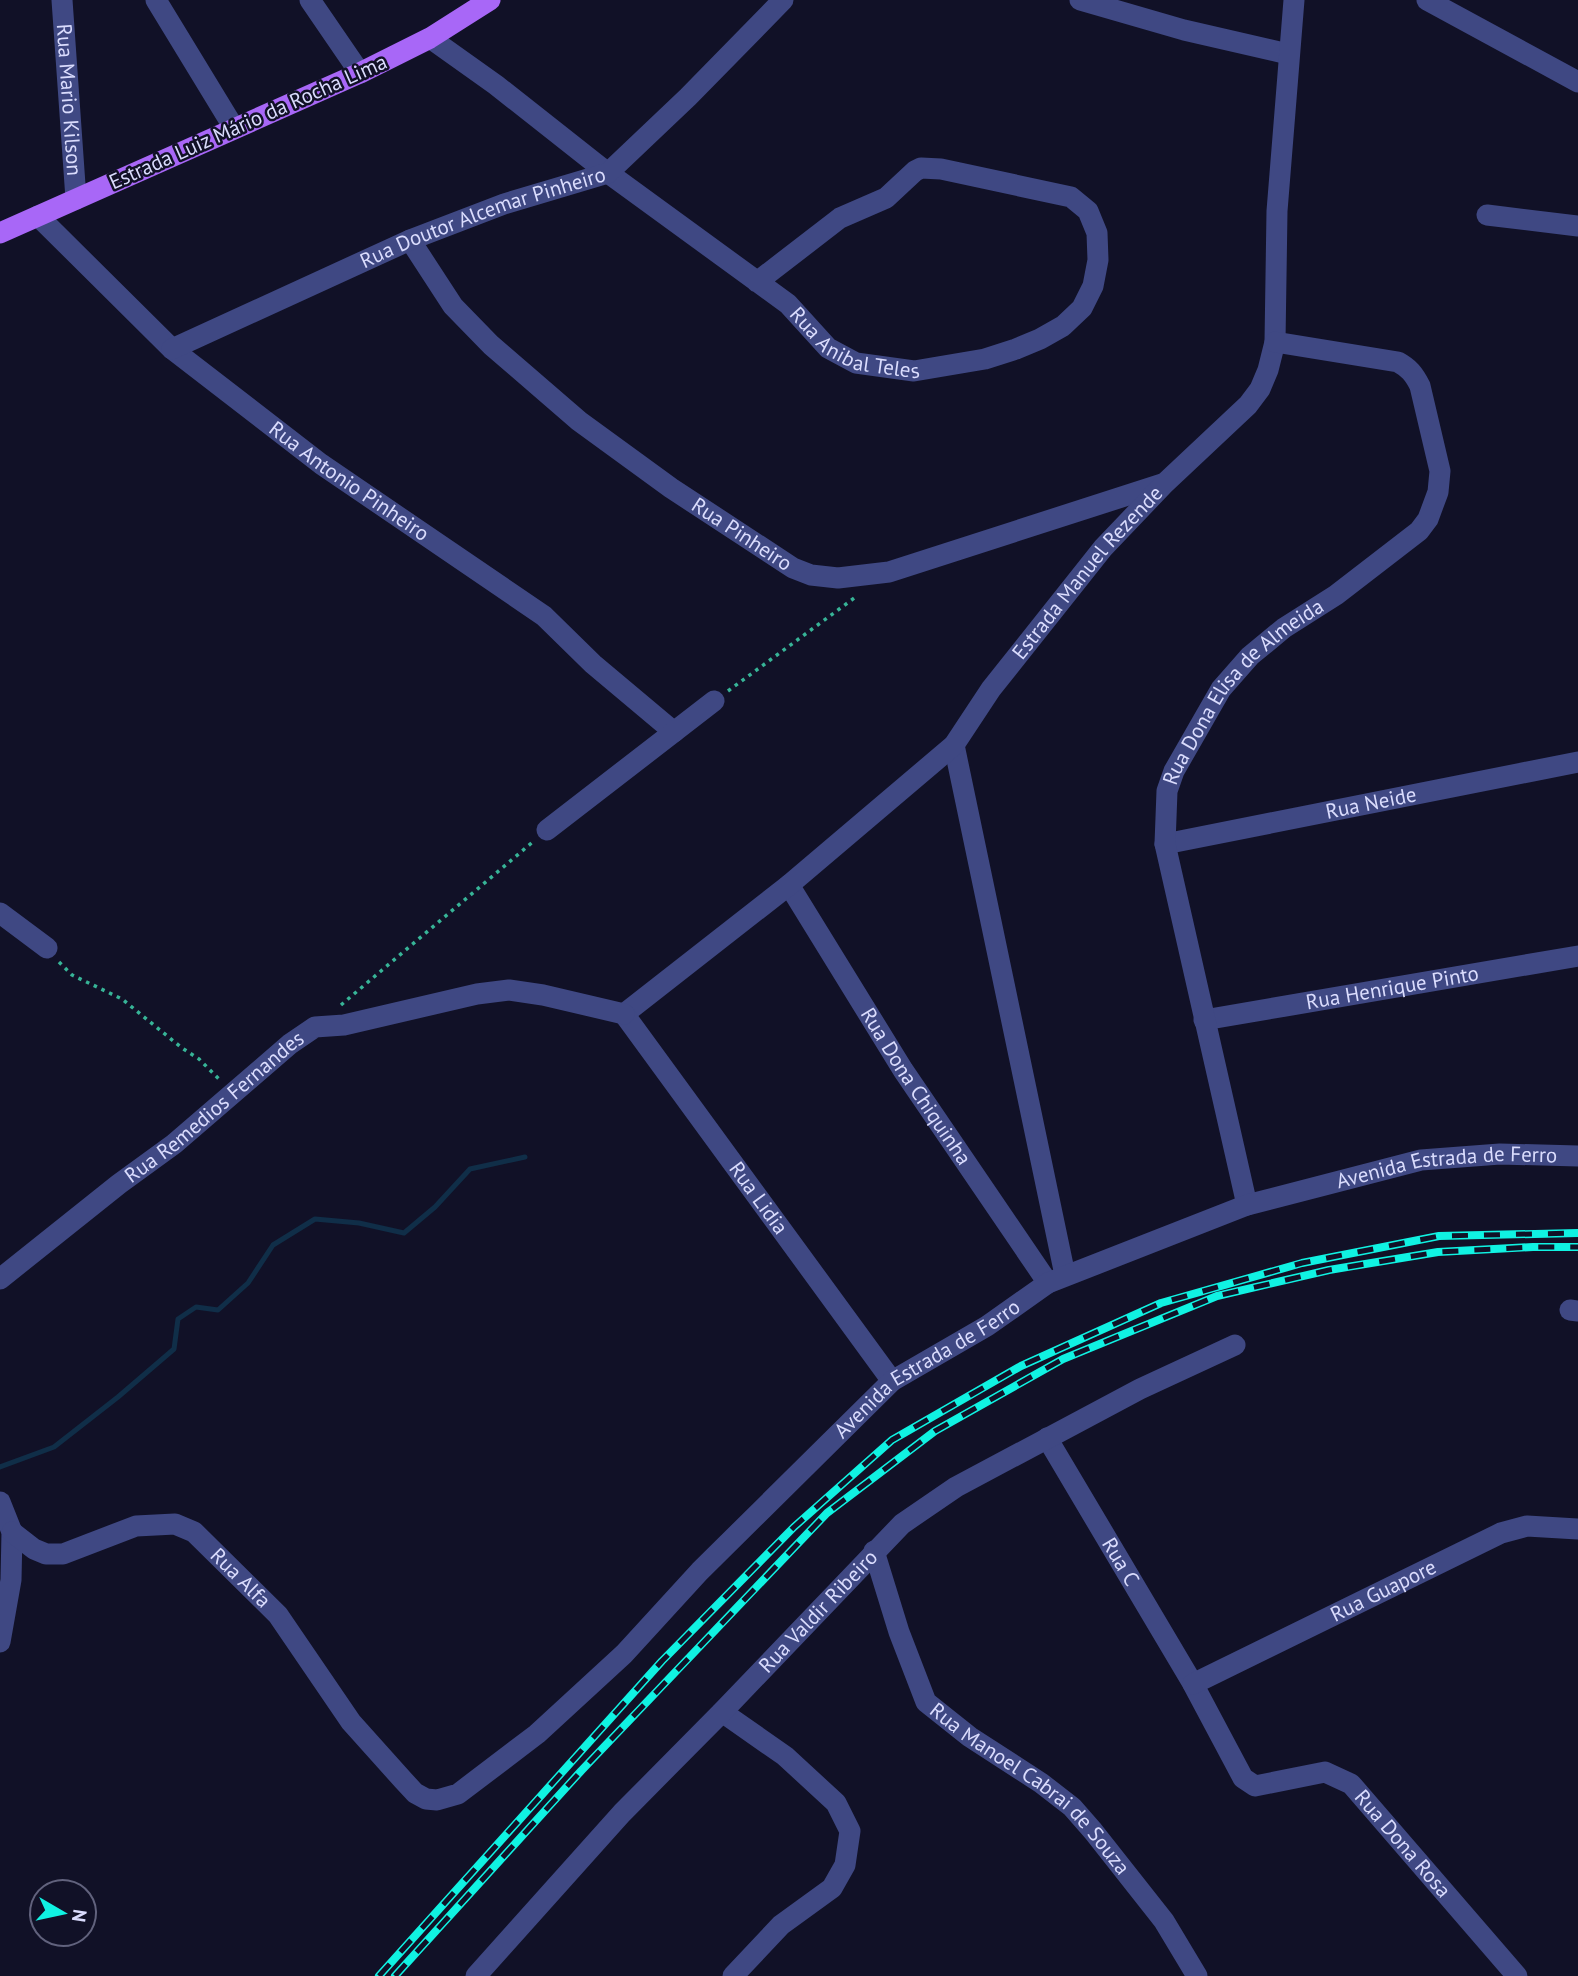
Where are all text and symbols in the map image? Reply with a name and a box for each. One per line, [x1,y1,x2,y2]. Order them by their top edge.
street label: Rua Mario Kilson [51,23,88,177]
street label: Estrada Luiz Mário da Rocha Lima [105,48,391,195]
street label: Rua Doutor Alcemar Pinheiro [355,160,609,274]
street label: Rua Anibal Teles [784,301,922,384]
street label: Rua Antonio Pinheiro [264,415,435,547]
street label: Estrada Manuel Rezende [1006,480,1168,665]
street label: Rua Pinheiro [687,491,797,577]
street label: Rua Dona Elisa de Almeida [1156,592,1328,788]
street label: Rua Neide [1323,780,1419,825]
street label: Rua Henrique Pinto [1304,959,1481,1015]
street label: Rua Dona Chiquinha [855,1002,978,1170]
street label: Rua Remedios Fernandes [119,1024,309,1189]
street label: Avenida Estrada de Ferro [1333,1140,1558,1194]
street label: Rua Lidia [723,1156,794,1240]
street label: Avenida Estrada de Ferro [828,1293,1025,1444]
street label: Rua C [1096,1532,1146,1591]
street label: Rua Alfa [205,1542,277,1613]
street label: Rua Valdir Ribeiro [753,1544,883,1678]
street label: Rua Guapore [1326,1553,1441,1628]
street label: Rua Manoel Cabrai de Souza [925,1696,1136,1880]
street label: Rua Dona Rosa [1349,1784,1457,1903]
north arrow [28,1878,98,1948]
text: N [67,1908,93,1924]

